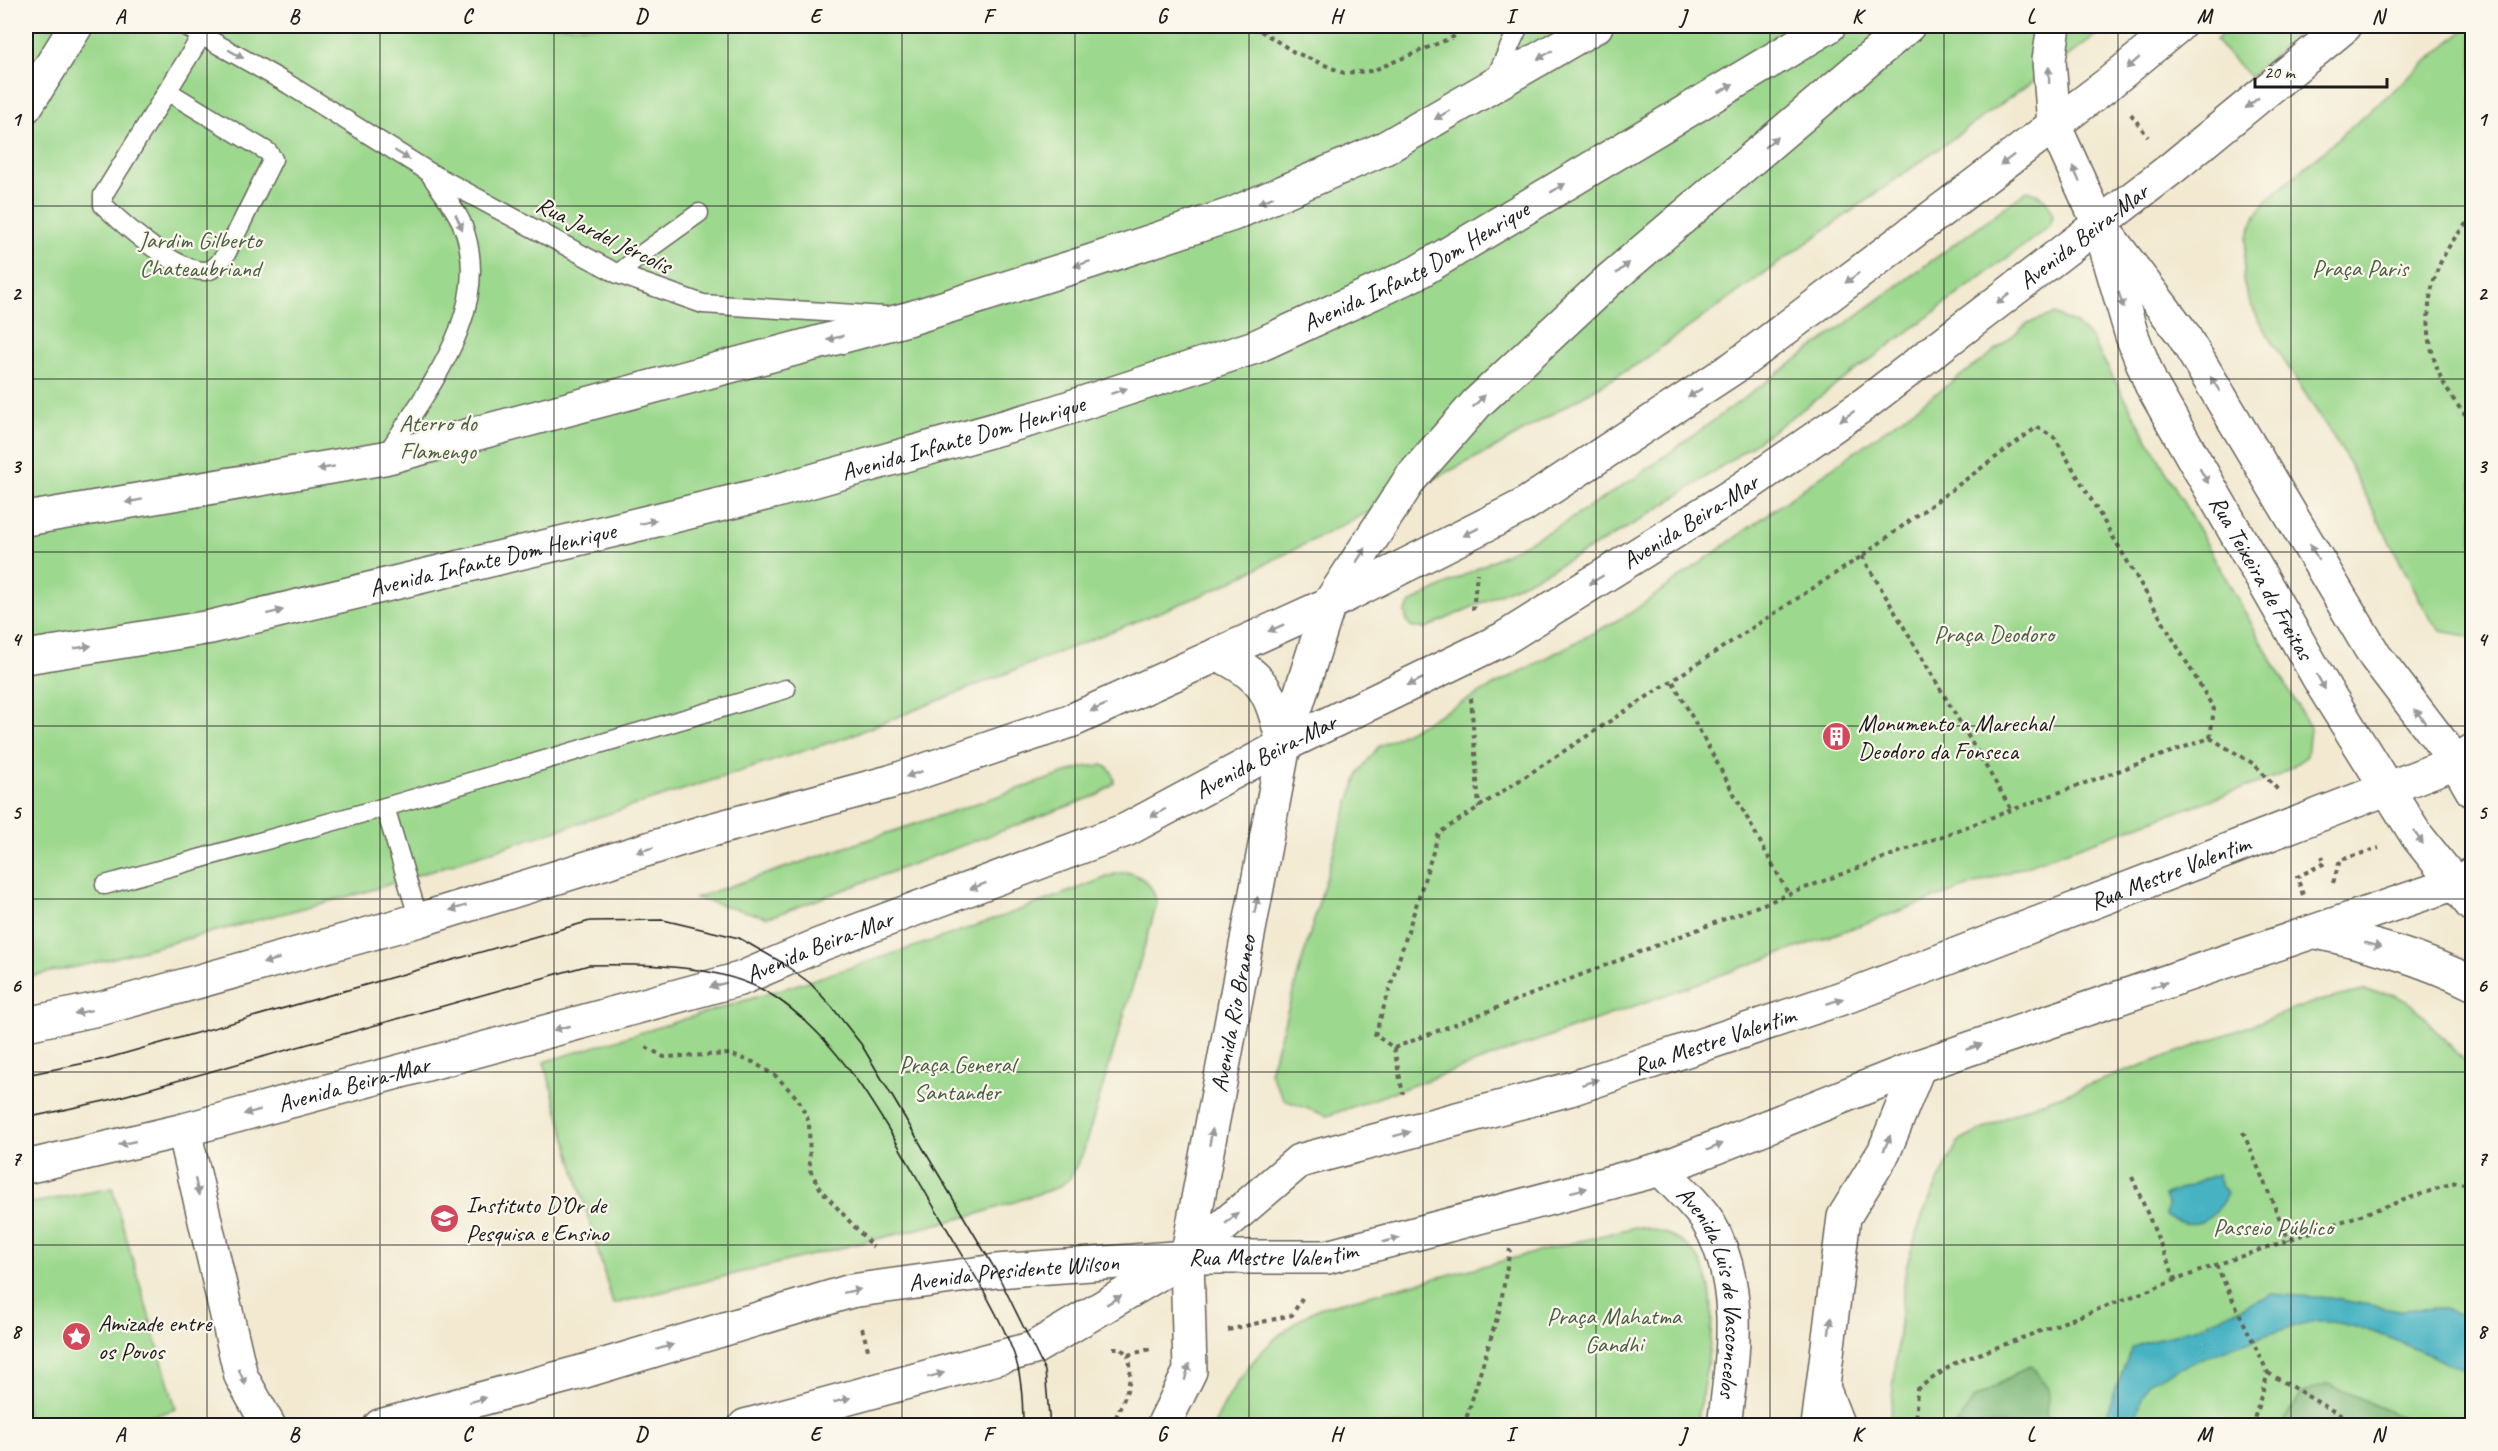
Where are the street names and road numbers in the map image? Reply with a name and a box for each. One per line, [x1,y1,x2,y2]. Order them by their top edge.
street label: Avenida Beira-Mar [2012,175,2156,295]
street label: Rua Jardel Jércolis [531,189,679,282]
street label: Avenida Infante Dom Henrique [1298,193,1536,338]
street label: Avenida Infante Dom Henrique [838,388,1091,487]
street label: Avenida Beira-Mar [1616,466,1766,576]
street label: Rua Teixeira de Freitas [2203,490,2321,667]
street label: Avenida Infante Dom Henrique [366,515,621,603]
street label: Avenida Beira-Mar [1189,706,1343,805]
street label: Rua Mestre Valentim [2086,827,2257,917]
street label: Avenida Beira-Mar [741,903,899,990]
street label: Avenida Rio Branco [1204,931,1263,1094]
street label: Rua Mestre Valentim [1629,999,1801,1082]
street label: Avenida Beira-Mar [275,1048,435,1119]
street label: Avenida Luis de Vasconcelos [1670,1179,1748,1401]
street label: Rua Mestre Valentim [1189,1234,1363,1272]
street label: Avenida Presidente Wilson [907,1247,1120,1298]

